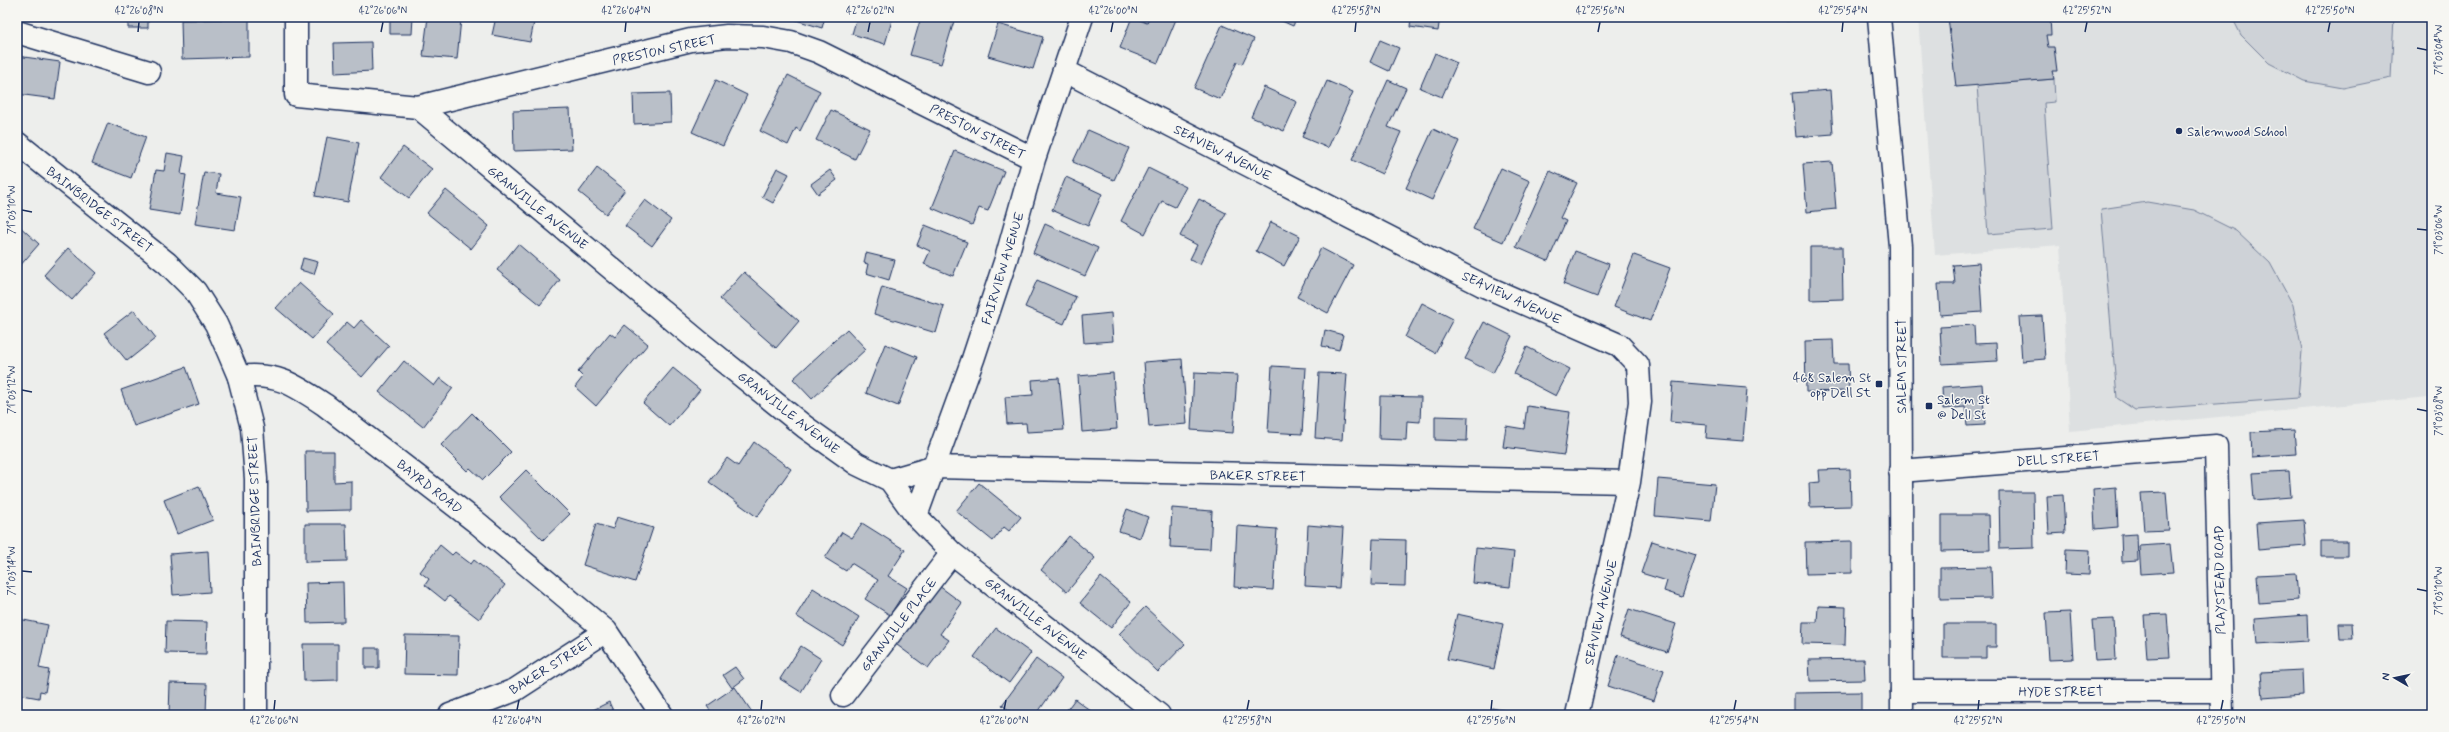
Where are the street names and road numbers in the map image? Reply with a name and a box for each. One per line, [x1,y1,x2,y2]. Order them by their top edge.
street label: PRESTON STREET [611,31,718,70]
street label: PRESTON STREET [927,101,1028,164]
street label: SEAVIEW AVENUE [1170,121,1274,185]
street label: GRANVILLE AVENUE [483,162,591,254]
street label: BAINBRIDGE STREET [42,163,156,257]
street label: FAIRVIEW AVENUE [978,210,1029,327]
street label: SEAVIEW AVENUE [1459,268,1564,329]
street label: SALEM STREET [1894,318,1911,413]
street label: GRANVILLE AVENUE [734,368,843,458]
street label: BAINBRIDGE STREET [245,435,266,567]
street label: DELL STREET [2016,448,2101,471]
street label: BAYRD ROAD [393,456,465,518]
street label: BAKER STREET [1210,467,1307,486]
street label: PLAYSTEAD ROAD [2211,525,2230,635]
street label: SEAVIEW AVENUE [1581,558,1622,667]
street label: GRANVILLE AVENUE [981,574,1090,664]
street label: GRANVILLE PLACE [857,575,941,675]
street label: BAKER STREET [507,633,597,699]
street label: HYDE STREET [2018,684,2104,701]

